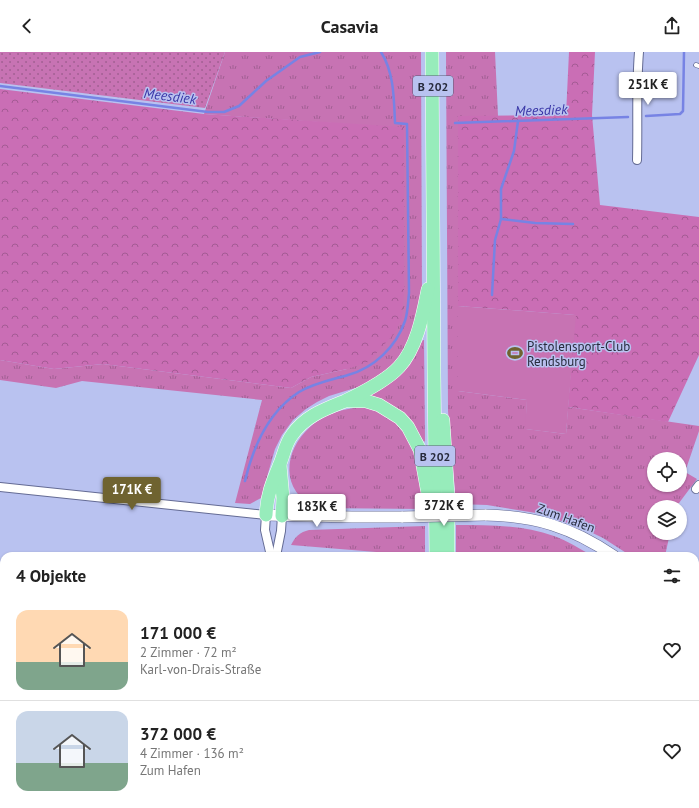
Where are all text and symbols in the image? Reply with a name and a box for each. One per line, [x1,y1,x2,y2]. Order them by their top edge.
icon: back [16,15,38,37]
text: Casavia [321,15,378,38]
icon: share [661,15,683,37]
pin: 251K € [615,72,681,106]
road number: B 202 [413,76,453,96]
text: 251K € [628,76,668,93]
water label: Meesdiek [143,84,198,108]
water label: Meesdiek [514,100,568,120]
place label: Pistolensport-Club Rendsburg [527,338,630,370]
sports icon: Pistolensport-Club Rendsburg [506,344,524,362]
road number: B 202 [415,446,455,466]
map controls [647,452,687,540]
button: locate [647,452,687,492]
pin: 171K € [99,477,165,511]
text: 171K € [112,481,152,498]
pin: 372K € [411,493,477,527]
pin: 183K € [284,494,350,528]
text: 372K € [424,497,464,514]
text: 183K € [297,498,337,515]
street label: Zum Hafen [535,500,597,536]
button: layers [647,500,687,540]
text: 4 Objekte [16,565,86,587]
icon: filters [661,565,683,587]
text: 171 000 € [140,622,216,644]
icon: home [48,626,96,674]
icon: heart [661,639,683,661]
text: 2 Zimmer · 72 m² [140,644,237,661]
text: Karl-von-Drais-Straße [140,661,261,678]
text: 372 000 € [140,723,216,745]
icon: home [48,727,96,775]
icon: heart [661,740,683,762]
text: 4 Zimmer · 136 m² [140,745,244,762]
text: Zum Hafen [140,762,201,779]

